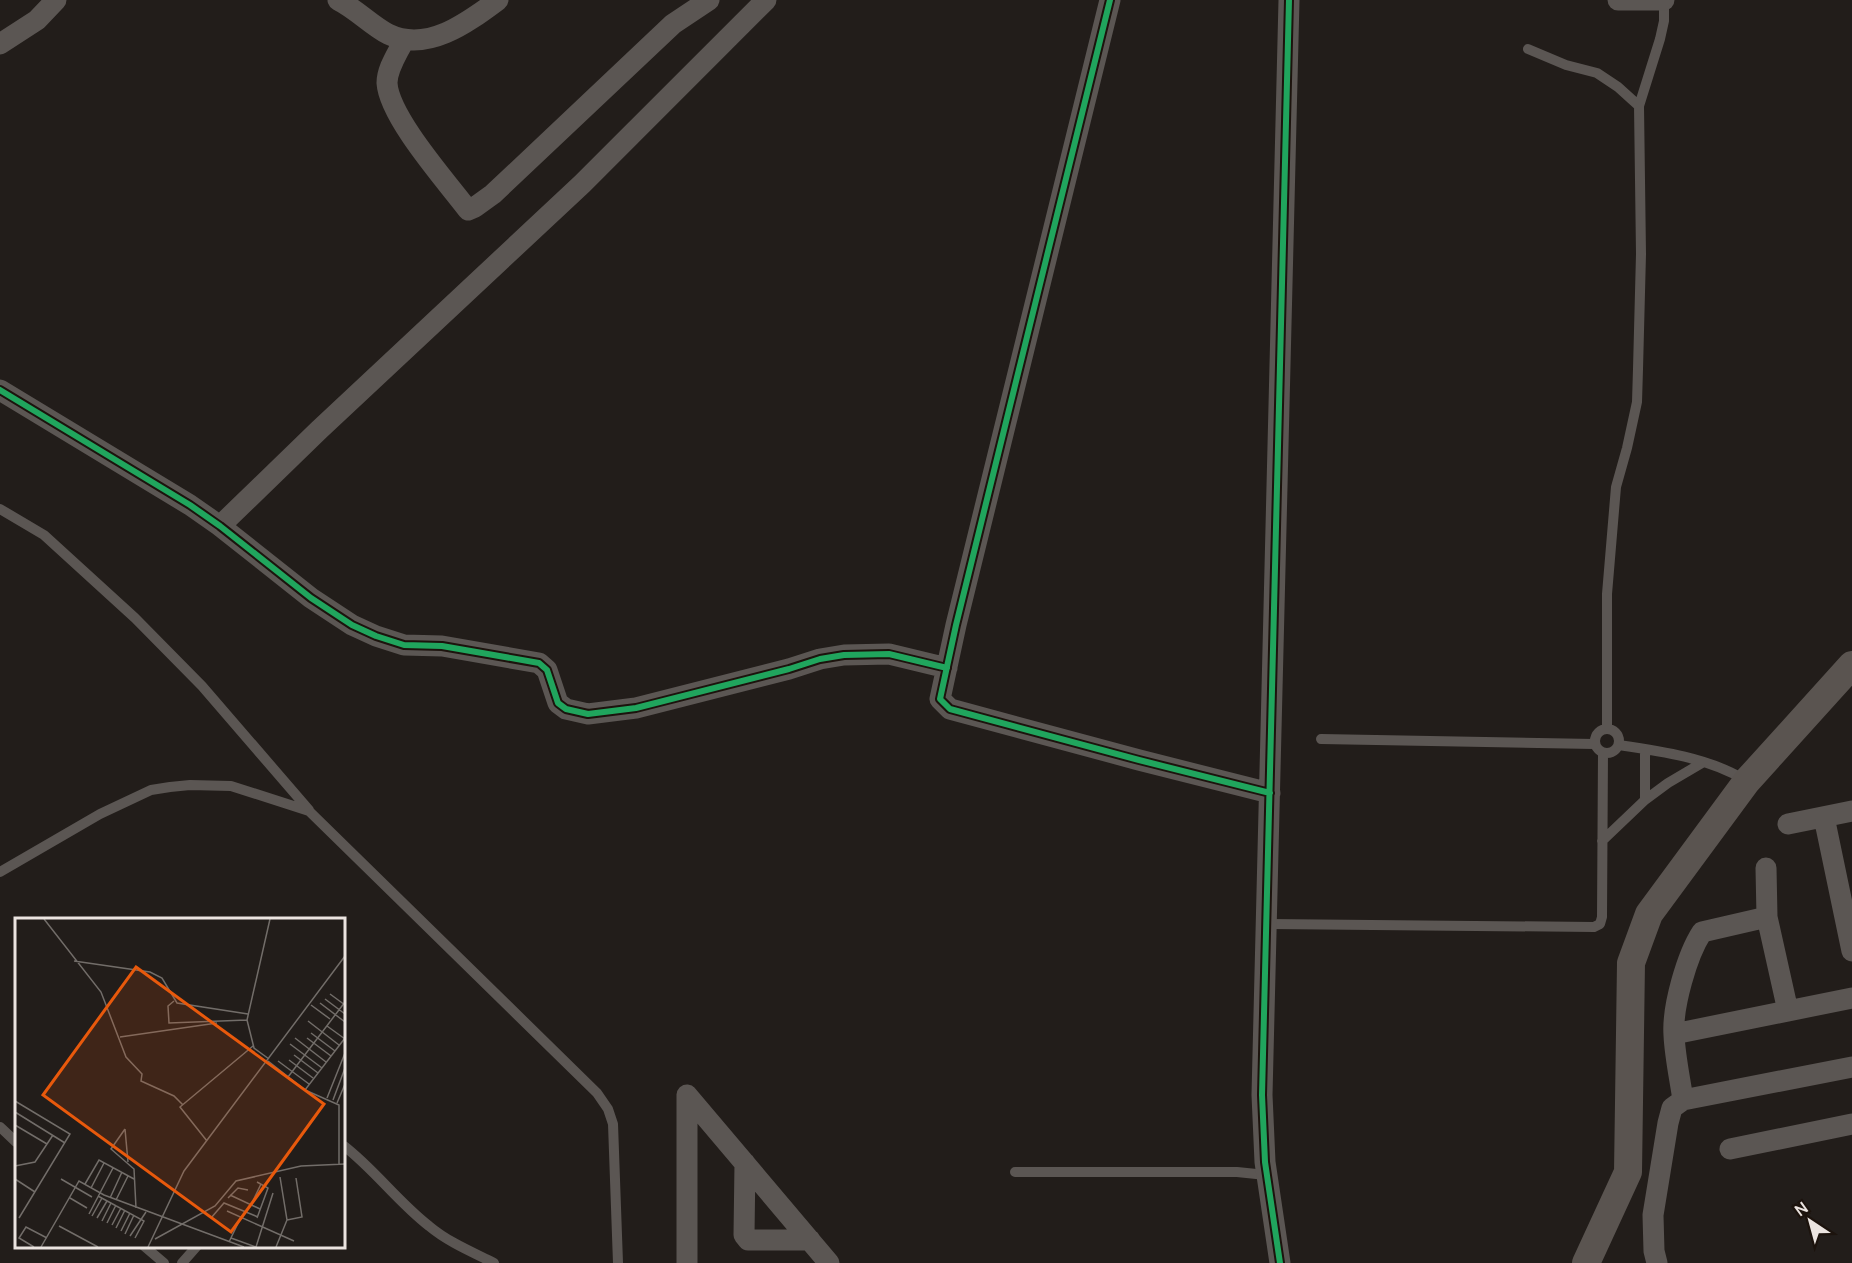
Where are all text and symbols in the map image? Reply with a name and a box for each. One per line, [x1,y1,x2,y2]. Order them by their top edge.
inset map [15,918,345,1248]
north arrow [1780,1191,1840,1251]
text: N [1790,1197,1812,1221]

